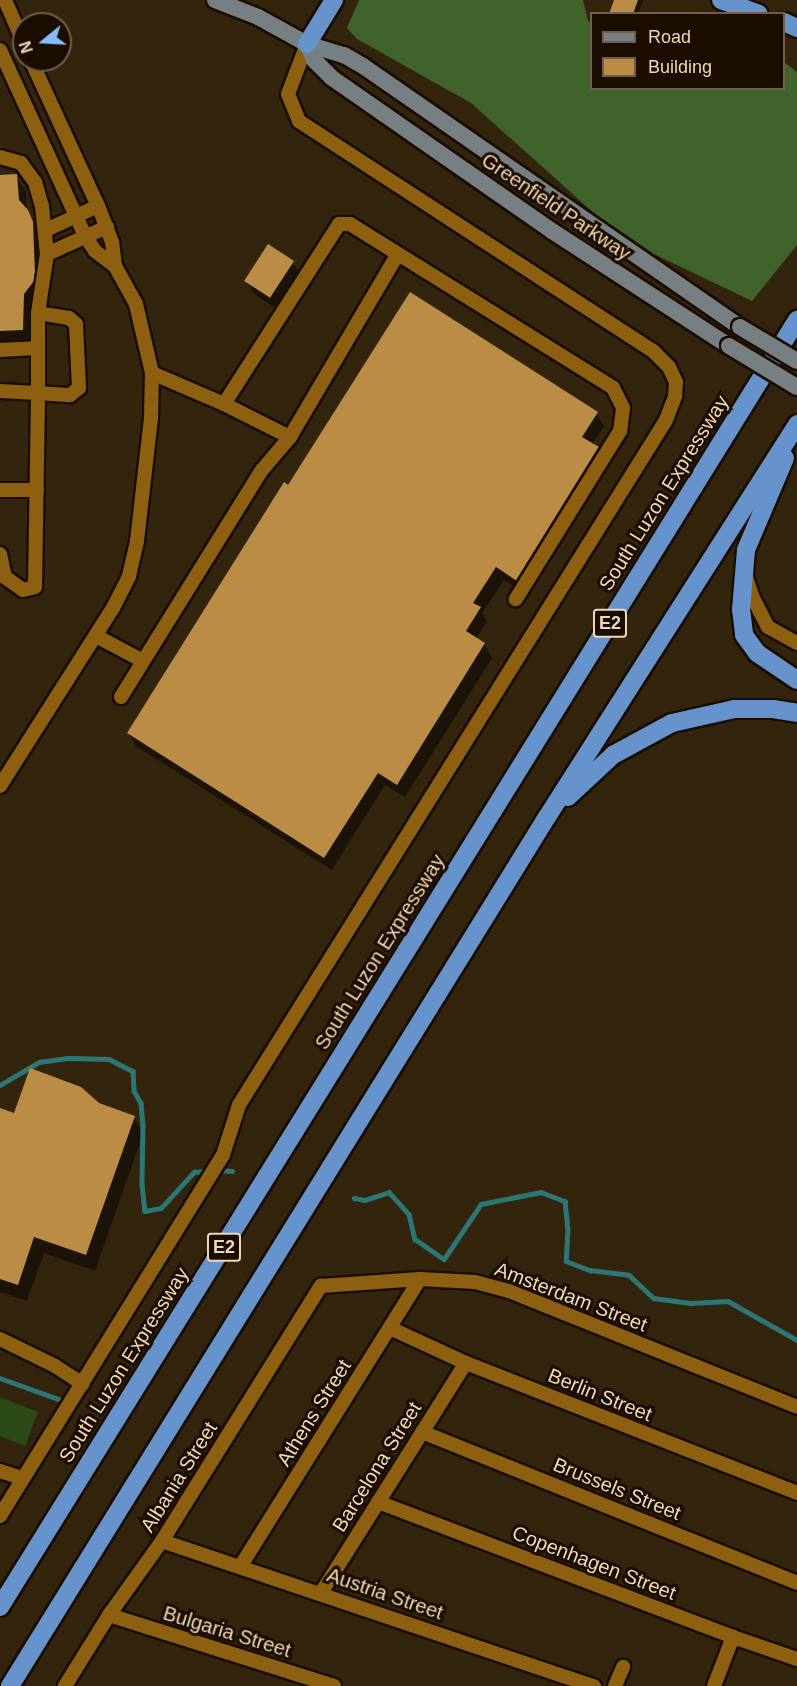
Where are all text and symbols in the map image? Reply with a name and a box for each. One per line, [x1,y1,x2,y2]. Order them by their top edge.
north arrow [12,12,72,72]
legend [590,12,785,90]
text: Road [648,27,691,47]
text: N [16,39,36,55]
text: Building [648,57,712,77]
street label: Greenfield Parkway [477,148,635,266]
street label: South Luzon Expressway [594,391,734,595]
road number: E2 [592,608,628,638]
street label: South Luzon Expressway [310,850,450,1054]
road number: E2 [206,1232,242,1262]
street label: Amsterdam Street [491,1257,651,1337]
street label: South Luzon Expressway [54,1263,194,1467]
street label: Athens Street [272,1355,356,1471]
street label: Berlin Street [544,1363,656,1427]
street label: Barcelona Street [327,1397,427,1537]
street label: Albania Street [136,1417,222,1537]
street label: Brussels Street [550,1452,684,1526]
street label: Copenhagen Street [509,1521,679,1605]
street label: Austria Street [324,1563,446,1625]
street label: Bulgaria Street [160,1601,294,1663]

